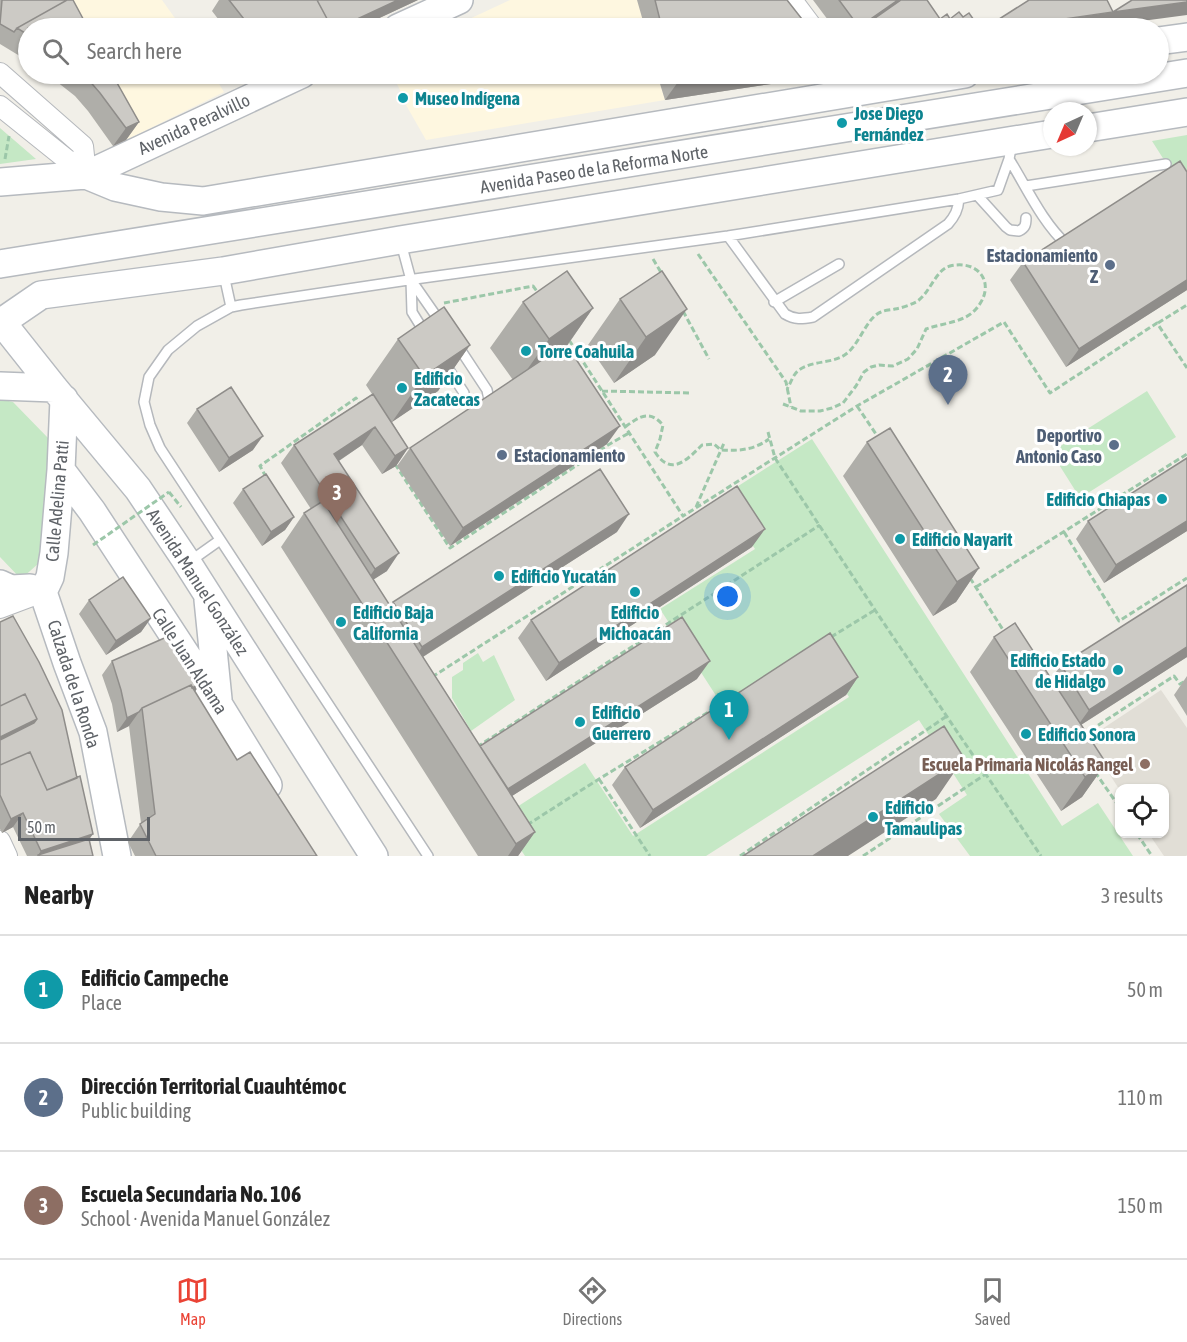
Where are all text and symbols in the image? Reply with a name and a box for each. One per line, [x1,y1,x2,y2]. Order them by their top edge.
search box [18,18,1169,84]
icon: search [39,35,72,68]
text: Search here [87,38,182,64]
place label: Museo Indígena [415,88,520,109]
street label: Avenida Peralvillo [135,89,253,159]
marker: Museo Indígena [396,91,410,105]
north arrow [1043,102,1097,156]
place label: Jose Diego Fernández [853,103,924,145]
marker: Jose Diego Fernández [835,116,849,130]
street label: Avenida Paseo de la Reforma Norte [479,141,709,197]
place label: Estacionamiento Z [987,245,1099,287]
marker: Estacionamiento Z [1103,258,1117,272]
place label: Torre Coahuila [538,341,634,362]
marker: Torre Coahuila [519,344,533,358]
pin: 2 [928,356,968,405]
place label: Edificio Zacatecas [414,368,481,410]
marker: Edificio Zacatecas [395,381,409,395]
place label: Deportivo Antonio Caso [1015,425,1102,467]
marker: Deportivo Antonio Caso [1107,438,1121,452]
street label: Calle Adelina Patti [41,439,73,563]
place label: Estacionamiento [514,445,625,466]
marker: Estacionamiento [495,448,509,462]
pin: 3 [318,474,356,523]
place label: Edificio Chiapas [1046,489,1151,510]
marker: Edificio Chiapas [1155,492,1169,506]
street label: Avenida Manuel González [143,505,254,660]
place label: Edificio Nayarit [912,529,1013,550]
marker: Edificio Nayarit [893,532,907,546]
place label: Edificio Yucatán [511,566,616,587]
marker: Edificio Yucatán [492,569,506,583]
your location [713,582,742,611]
marker: Edificio Michoacán [628,585,642,599]
place label: Edificio Baja California [353,602,434,644]
place label: Edificio Michoacán [599,602,671,644]
street label: Calle Juan Aldama [148,604,232,718]
marker: Edificio Baja California [334,615,348,629]
street label: Calzada de la Ronda [43,617,105,751]
place label: Edificio Estado de Hidalgo [1010,650,1106,692]
marker: Edificio Estado de Hidalgo [1111,663,1125,677]
pin: 1 [710,690,748,740]
place label: Edificio Guerrero [592,702,651,744]
marker: Edificio Guerrero [573,715,587,729]
place label: Edificio Sonora [1038,724,1136,745]
marker: Edificio Sonora [1019,727,1033,741]
place label: Escuela Primaria Nicolás Rangel [922,754,1133,775]
marker: Escuela Primaria Nicolás Rangel [1138,757,1152,771]
map controls [1115,784,1169,838]
button: locate [1115,784,1169,838]
place label: Edificio Tamaulipas [885,797,963,839]
marker: Edificio Tamaulipas [866,810,880,824]
scale bar [18,814,150,842]
text: 50 m [27,818,56,836]
text: Nearby [24,880,94,910]
text: 3 results [1101,884,1163,907]
text: Edificio Campeche [81,965,229,991]
text: 1 [39,978,48,1001]
text: 50 m [1127,978,1163,1001]
text: Place [81,991,122,1014]
text: Dirección Territorial Cuauhtémoc [81,1073,346,1099]
text: 2 [39,1086,48,1109]
text: 110 m [1118,1086,1163,1109]
text: Public building [81,1099,191,1122]
text: Escuela Secundaria No. 106 [81,1181,301,1207]
text: 3 [39,1194,48,1217]
text: 150 m [1118,1194,1163,1217]
text: School · Avenida Manuel González [81,1207,330,1230]
tab: Map [176,1274,209,1328]
tab: Directions [562,1274,622,1328]
tab: Saved [975,1274,1010,1328]

